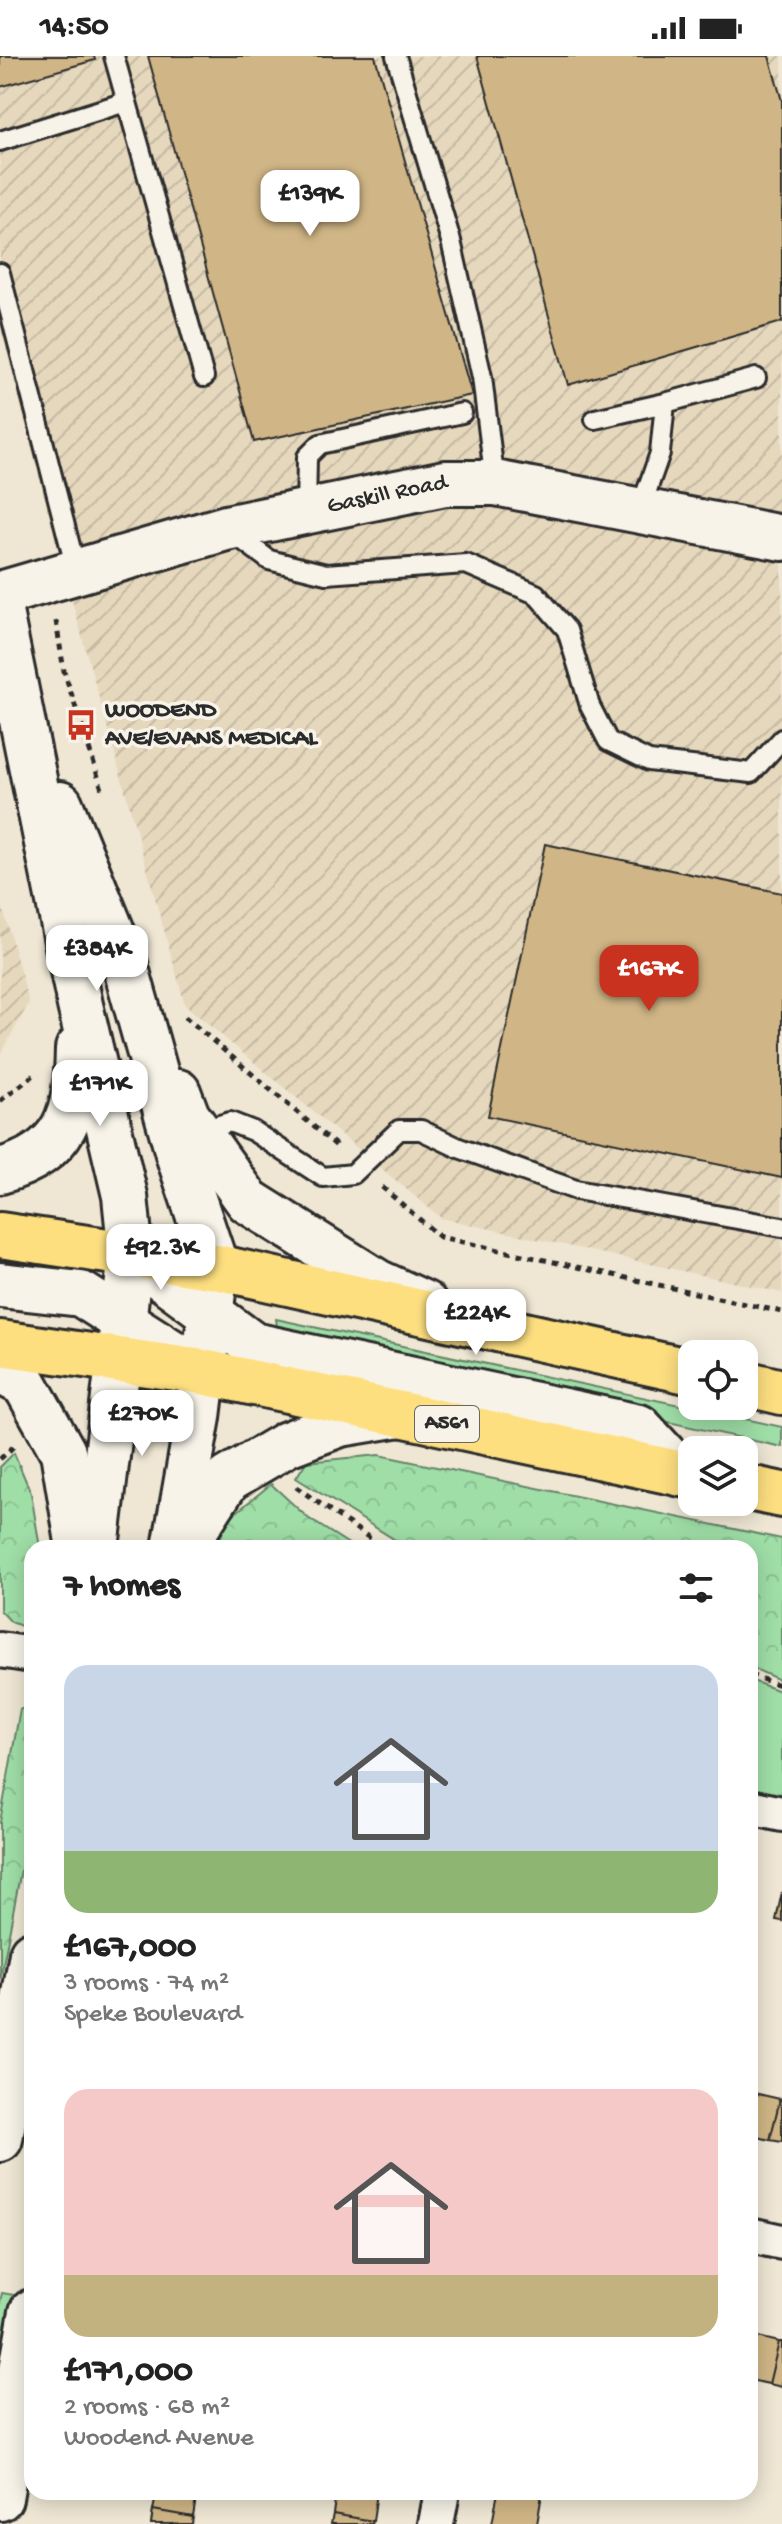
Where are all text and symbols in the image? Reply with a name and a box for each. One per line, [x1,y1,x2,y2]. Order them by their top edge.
text: 14:50 [40,11,109,46]
pin: £139K [254,170,366,238]
text: £139K [279,180,341,211]
street label: Gaskill Road [325,468,452,521]
place label: WOODEND AVE/EVANS MEDICAL [104,697,319,754]
bus stop icon: WOODEND AVE/EVANS MEDICAL [64,708,98,742]
pin: £384K [41,925,153,993]
text: £384K [64,935,130,966]
pin: £167K [593,945,705,1013]
text: £167K [617,955,681,986]
pin: £171K [44,1060,156,1128]
text: £171K [70,1070,130,1101]
pin: £92.3K [96,1224,226,1292]
text: £92.3K [124,1234,198,1265]
pin: £224K [420,1289,532,1357]
text: £224K [444,1299,508,1330]
map controls [678,1340,758,1516]
button: locate [678,1340,758,1420]
pin: £270K [86,1390,198,1458]
text: £270K [109,1400,175,1431]
road number: A561 [415,1406,479,1442]
button: layers [678,1436,758,1516]
icon: filters [674,1566,718,1610]
text: 7 homes [64,1568,180,1608]
icon: home [319,1717,463,1861]
text: £167,000 [64,1929,196,1969]
text: 3 rooms · 74 m² [64,1969,229,2000]
text: Speke Boulevard [64,2000,242,2031]
icon: home [319,2141,463,2285]
text: £171,000 [64,2353,193,2393]
text: 2 rooms · 68 m² [64,2393,230,2424]
text: Woodend Avenue [64,2424,254,2455]

